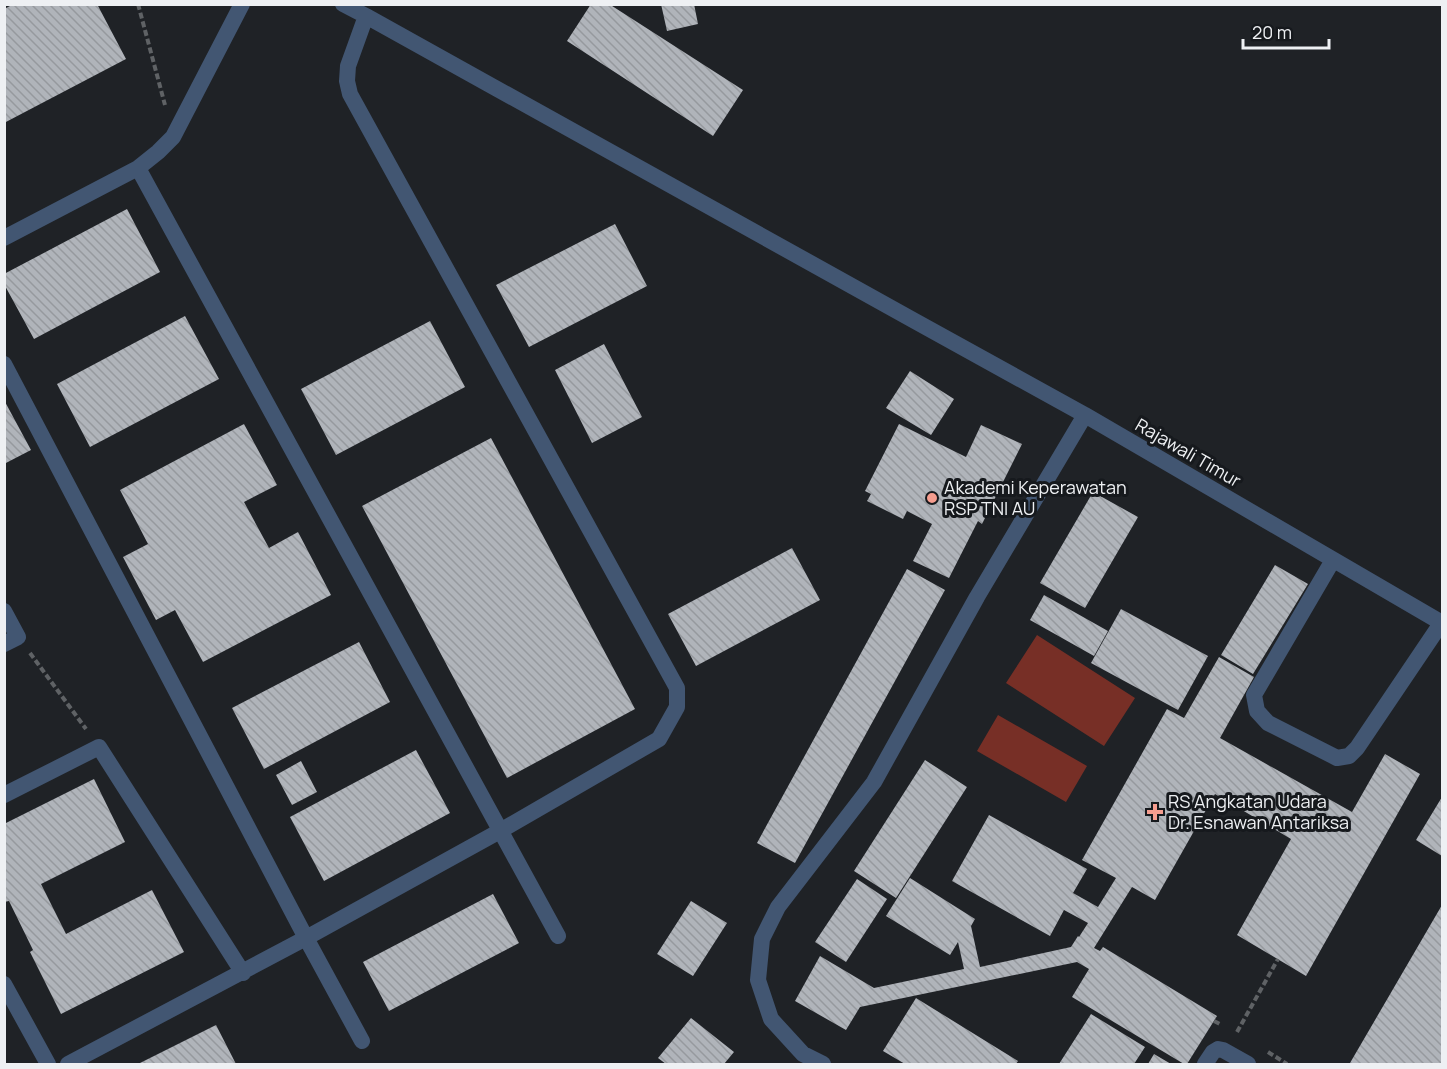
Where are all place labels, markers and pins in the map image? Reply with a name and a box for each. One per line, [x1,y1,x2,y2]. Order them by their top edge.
place label: Akademi Keperawatan RSP TNI AU [944,475,1127,520]
marker: Akademi Keperawatan RSP TNI AU [925,491,939,505]
place label: RS Angkatan Udara Dr. Esnawan Antariksa [1168,789,1349,834]
marker: RS Angkatan Udara Dr. Esnawan Antariksa [1146,803,1164,821]

